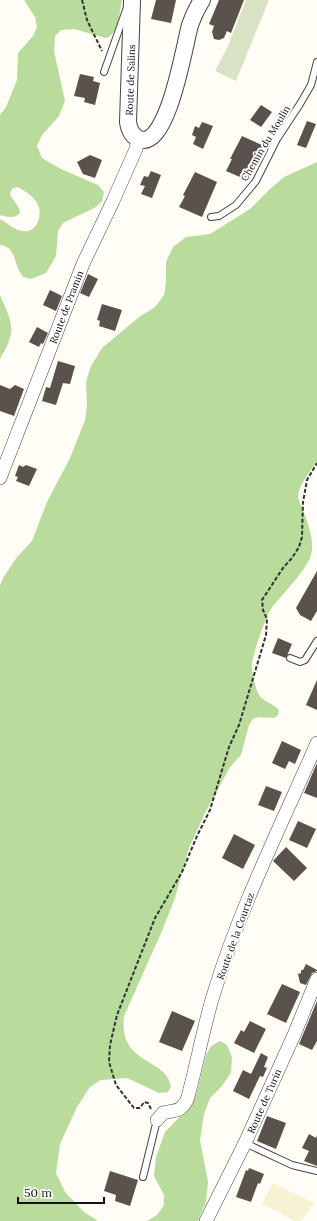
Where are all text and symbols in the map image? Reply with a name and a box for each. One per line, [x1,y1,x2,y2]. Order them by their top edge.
street label: Route de Salins [123,44,138,116]
street label: Chemin du Moulin [238,103,293,183]
street label: Route de Pramin [47,269,86,346]
street label: Route de la Courtaz [214,891,257,982]
street label: Route de Turin [244,1067,285,1136]
scale bar [18,1179,104,1205]
text: 50 m [24,1185,52,1200]

